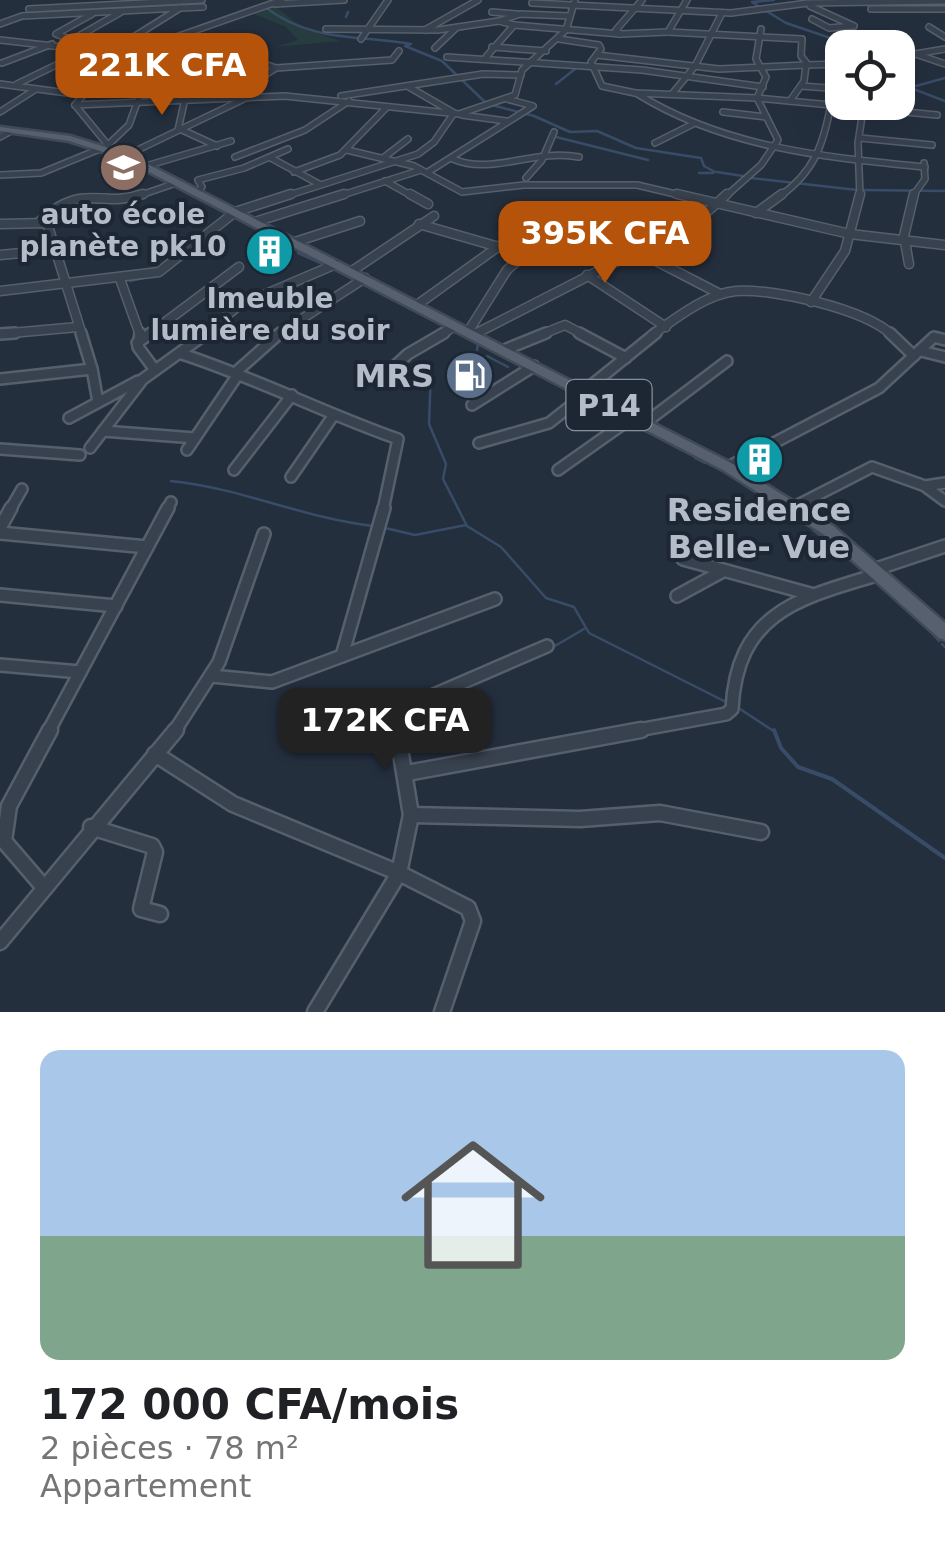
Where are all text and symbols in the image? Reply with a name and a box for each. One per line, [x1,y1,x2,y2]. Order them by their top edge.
map controls [825,30,915,120]
button: locate [825,30,915,120]
pin: 221K CFA [59,33,265,118]
text: 221K CFA [77,46,247,84]
school or university icon: auto école planète pk10 [97,141,149,193]
place label: auto école planète pk10 [19,198,227,263]
pin: 395K CFA [502,201,708,286]
text: 395K CFA [520,214,690,252]
building icon: Imeuble lumière du soir [244,225,296,277]
place label: Imeuble lumière du soir [151,282,390,347]
fuel station icon: MRS [443,350,495,402]
place label: MRS [354,357,434,395]
road number: P14 [566,380,652,430]
building icon: Residence Belle- Vue [733,434,785,486]
place label: Residence Belle- Vue [667,491,851,566]
pin: 172K CFA [282,688,488,773]
text: 172K CFA [300,701,470,739]
icon: home [383,1115,563,1295]
text: 172 000 CFA/mois [40,1380,459,1429]
text: 2 pièces · 78 m² [40,1429,299,1467]
text: Appartement [40,1467,251,1505]

